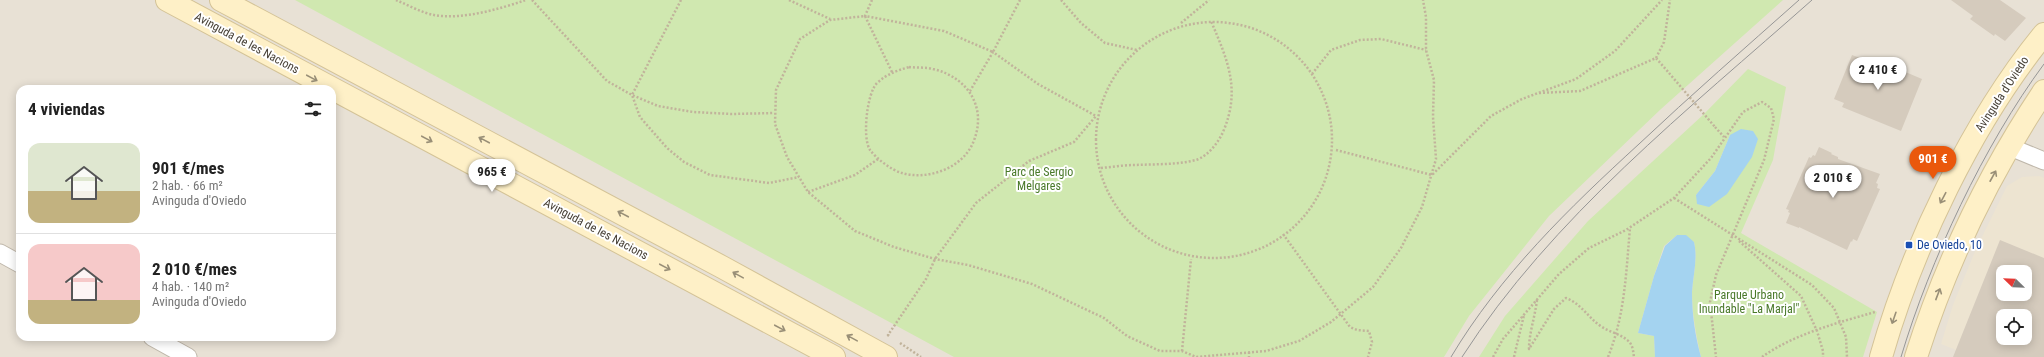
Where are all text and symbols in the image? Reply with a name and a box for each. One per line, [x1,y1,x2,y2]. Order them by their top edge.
street label: Avinguda de les Nacions [192,10,302,76]
street label: Avinguda d'Oviedo [1972,54,2032,134]
pin: 2 410 € [1841,57,1915,91]
text: 2 410 € [1859,62,1897,77]
one-way arrow [306,75,318,82]
icon: filters [302,98,324,120]
text: 4 viviendas [28,99,105,119]
one-way arrow [421,136,433,143]
one-way arrow [478,136,490,143]
pin: 901 € [1905,146,1961,180]
text: 901 € [1918,151,1948,166]
text: 901 €/mes [152,158,224,178]
icon: home [60,159,108,207]
pin: 965 € [464,159,520,193]
text: 965 € [477,164,507,179]
park label: Parc de Sergio Melgares [1005,165,1073,193]
pin: 2 010 € [1796,165,1870,199]
text: 2 010 € [1814,170,1852,185]
one-way arrow [1990,170,1997,182]
text: 2 hab. · 66 m² [152,178,223,193]
one-way arrow [1939,191,1946,203]
text: Avinguda d'Oviedo [152,193,247,208]
street label: Avinguda de les Nacions [541,196,651,262]
one-way arrow [617,210,629,217]
place label: De Oviedo, 10 [1917,238,1982,252]
marker: De Oviedo, 10 [1904,240,1914,250]
text: 2 010 €/mes [152,259,237,279]
icon: home [60,260,108,308]
one-way arrow [659,263,671,271]
north arrow [1996,265,2032,301]
map controls [1996,265,2032,345]
one-way arrow [732,271,744,279]
text: 4 hab. · 140 m² [152,279,229,294]
park label: Parque Urbano Inundable "La Marjal" [1699,288,1800,316]
one-way arrow [1935,288,1943,300]
text: Avinguda d'Oviedo [152,294,247,309]
button: locate [1996,309,2032,345]
one-way arrow [1889,311,1897,323]
one-way arrow [773,325,785,332]
one-way arrow [846,334,858,342]

